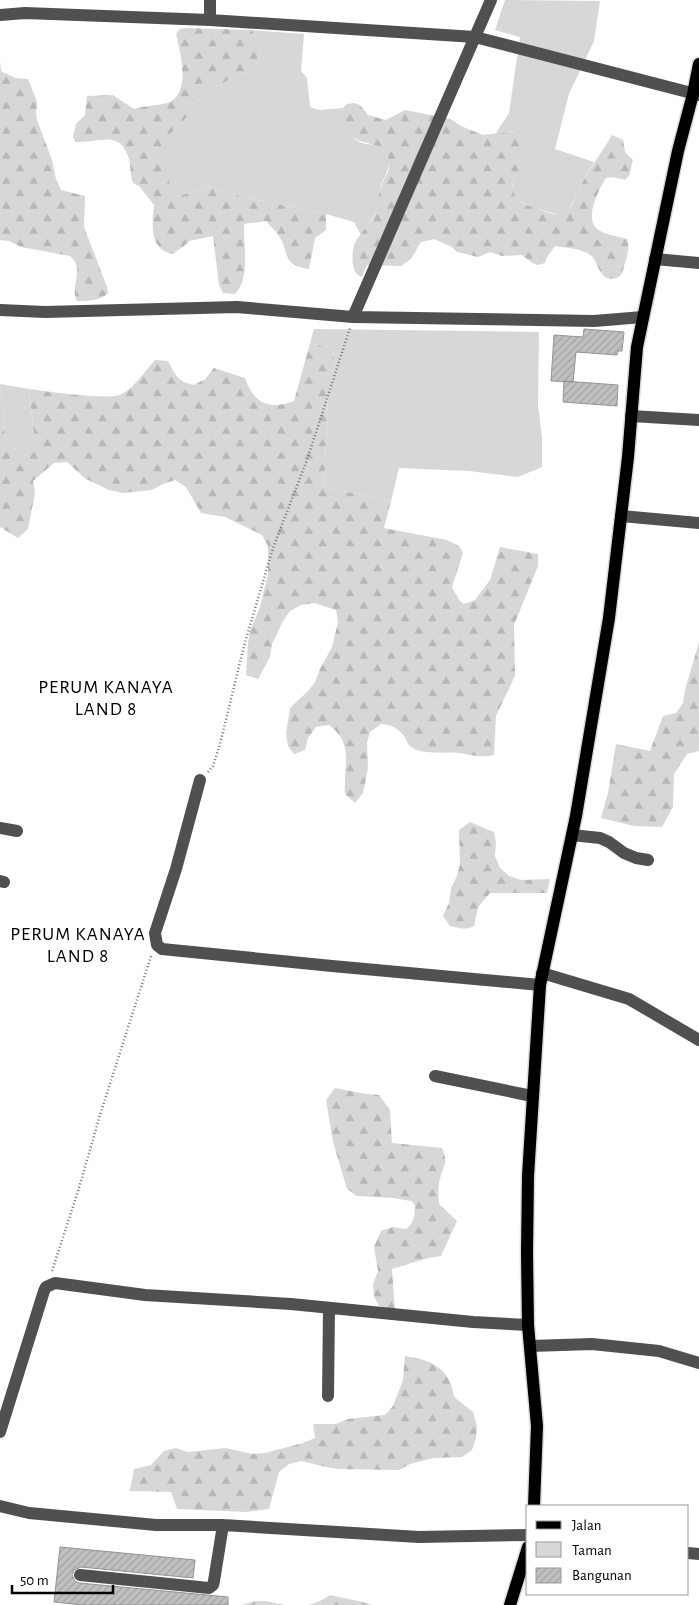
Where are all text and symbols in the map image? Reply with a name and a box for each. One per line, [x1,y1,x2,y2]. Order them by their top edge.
district label: PERUM KANAYA LAND 8 [38,678,174,719]
district label: PERUM KANAYA LAND 8 [10,925,146,966]
legend [526,1505,689,1595]
text: Jalan [572,1518,602,1533]
text: Taman [572,1543,612,1558]
scale bar [12,1562,114,1594]
text: Bangunan [572,1568,632,1583]
text: 50 m [20,1573,49,1588]

